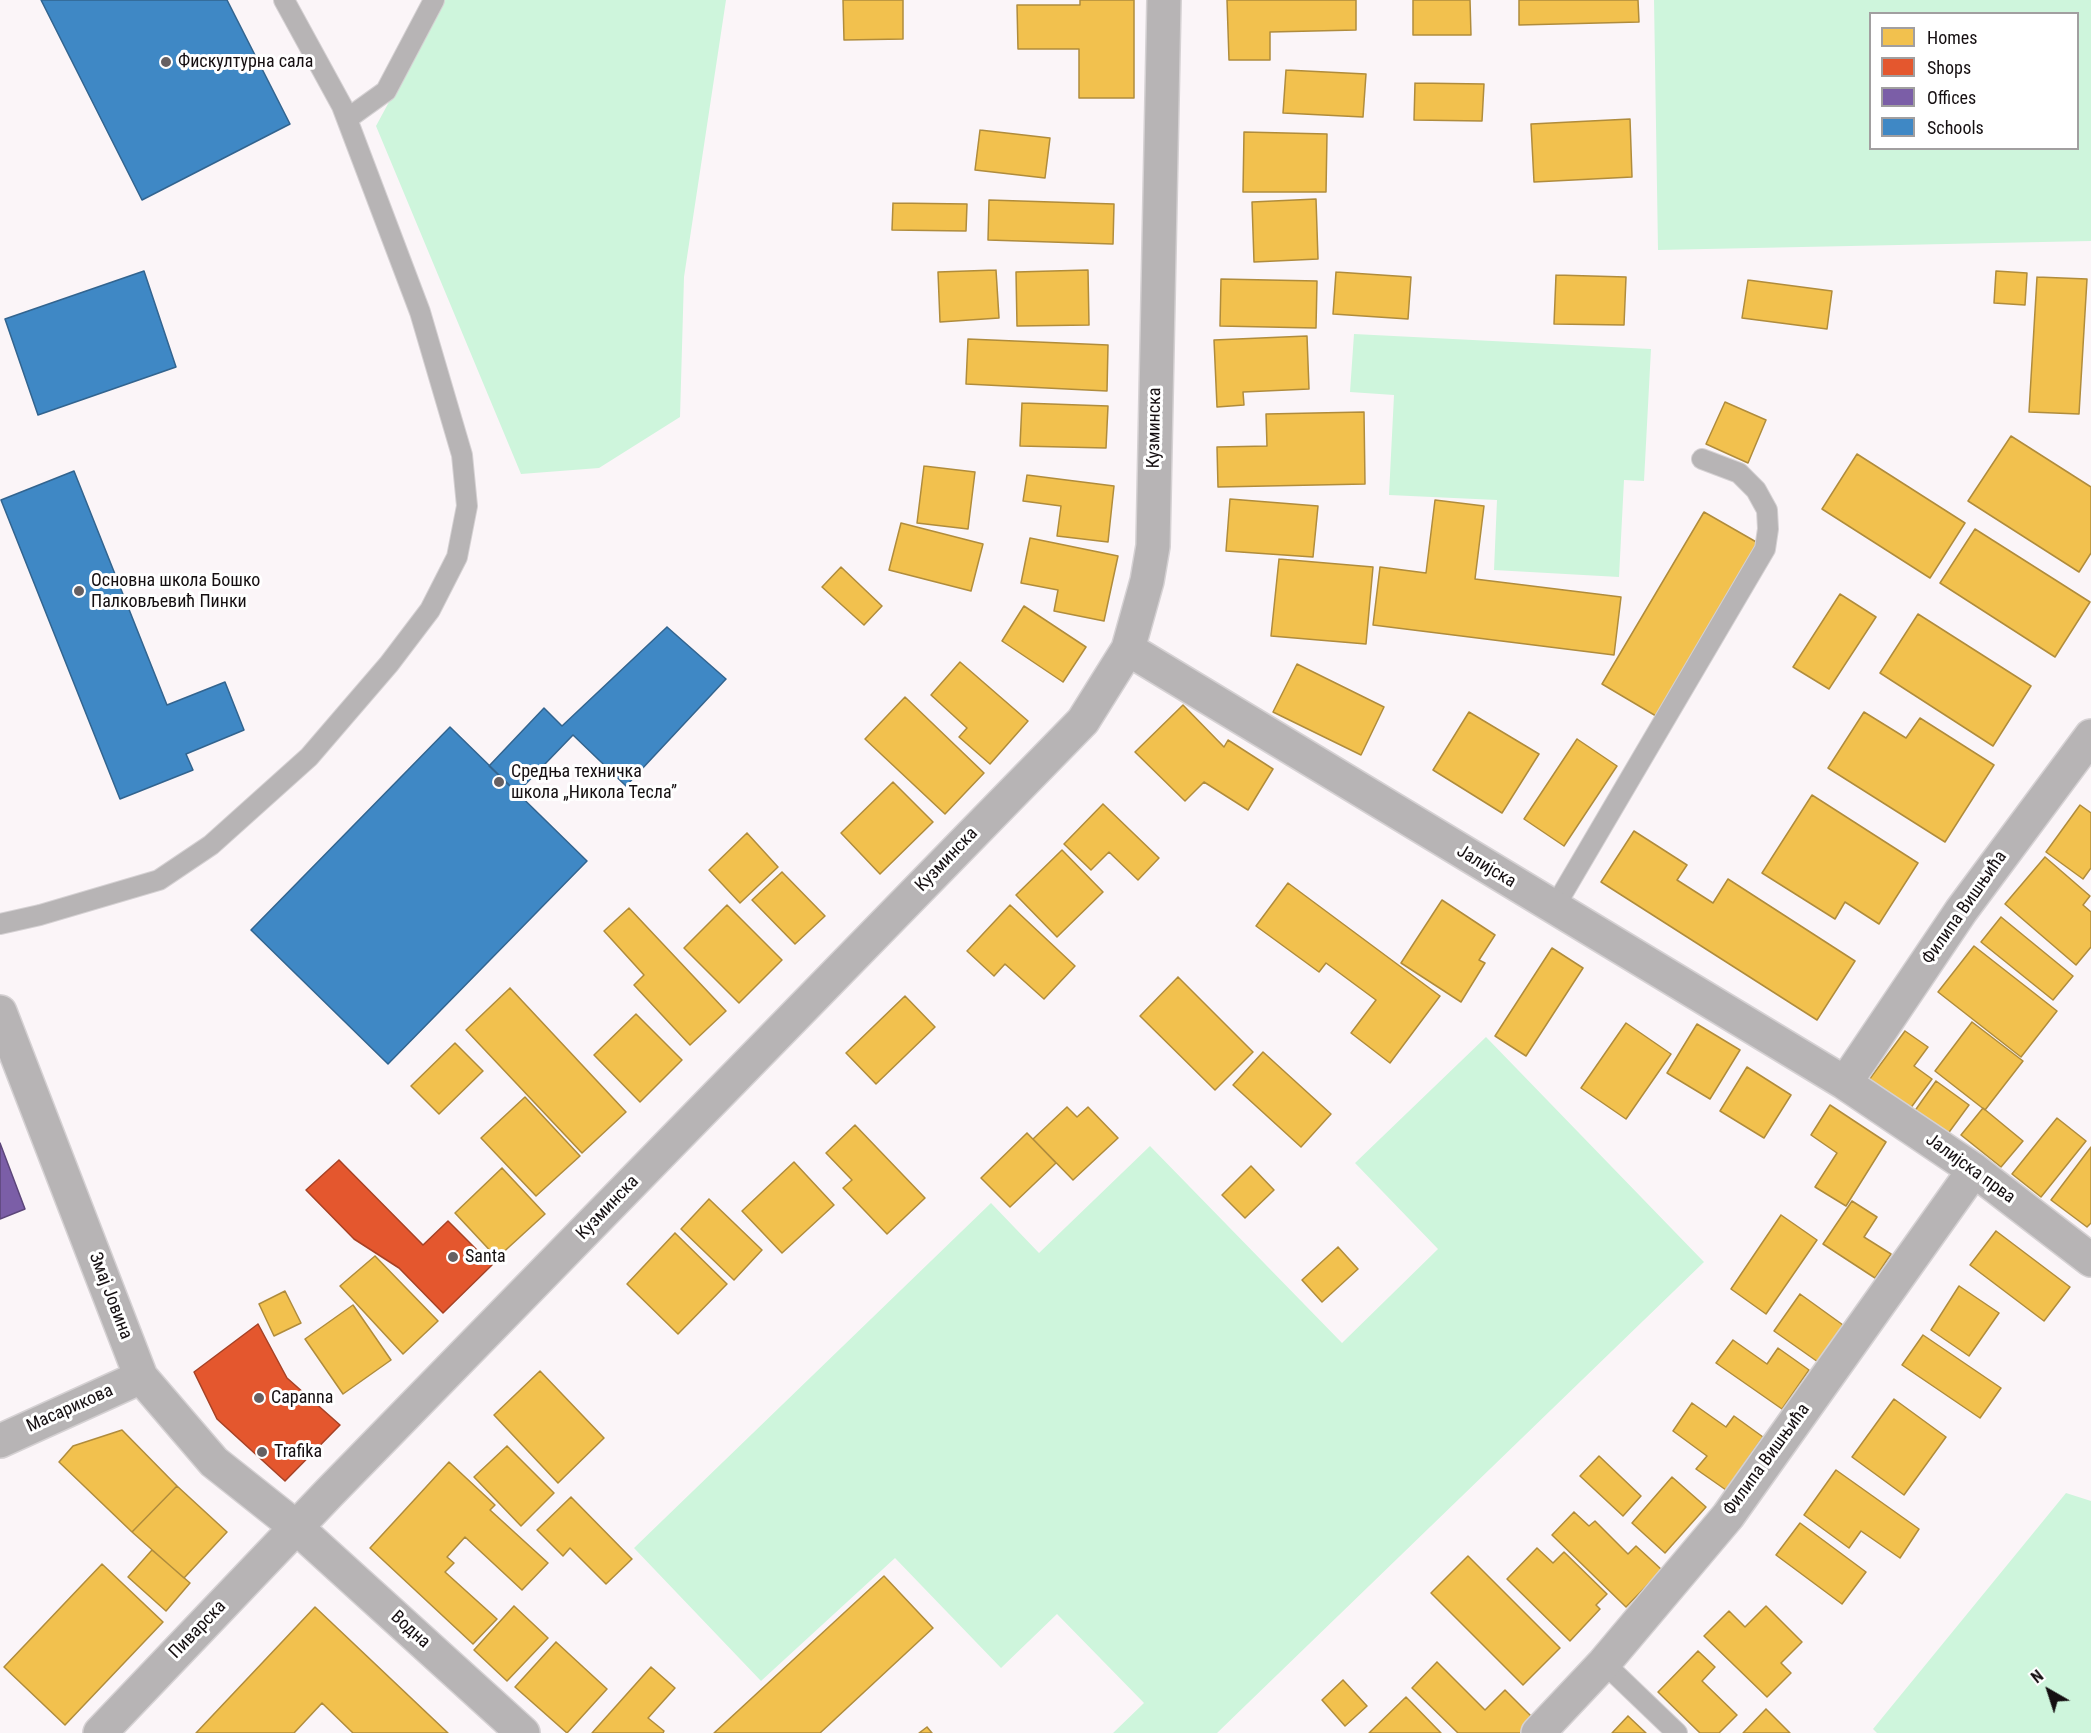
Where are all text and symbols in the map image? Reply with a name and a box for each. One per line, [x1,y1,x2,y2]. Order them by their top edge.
legend [1869,12,2079,150]
text: Homes [1927,27,1977,48]
place label: Фискултурна сала [178,51,313,73]
marker: Фискултурна сала [159,55,173,69]
text: Shops [1927,57,1971,78]
text: Offices [1927,87,1976,108]
text: Schools [1927,117,1984,138]
street label: Кузминска [1143,387,1167,469]
place label: Основна школа Бошко Палковљевић Пинки [91,570,260,612]
marker: Основна школа Бошко Палковљевић Пинки [72,584,86,598]
place label: Средња техничка школа „Никола Тесла” [511,761,677,804]
marker: Средња техничка школа „Никола Тесла” [492,775,506,789]
street label: Кузминска [911,823,983,897]
street label: Јалијска [1452,841,1520,893]
street label: Филипа Вишњића [1918,847,2012,969]
street label: Јалијска прва [1921,1129,2019,1209]
street label: Кузминска [572,1171,644,1245]
place label: Santa [465,1246,506,1268]
street label: Змај Јовина [84,1249,136,1343]
marker: Santa [446,1250,460,1264]
street label: Масарикова [23,1380,117,1438]
place label: Capanna [271,1387,333,1409]
marker: Capanna [252,1391,266,1405]
street label: Филипа Вишњића [1719,1400,1815,1520]
place label: Trafika [274,1441,322,1463]
marker: Trafika [255,1445,269,1459]
street label: Пиварска [165,1596,231,1664]
street label: Водна [386,1607,434,1653]
north arrow [2019,1661,2079,1721]
text: N [2028,1666,2047,1687]

